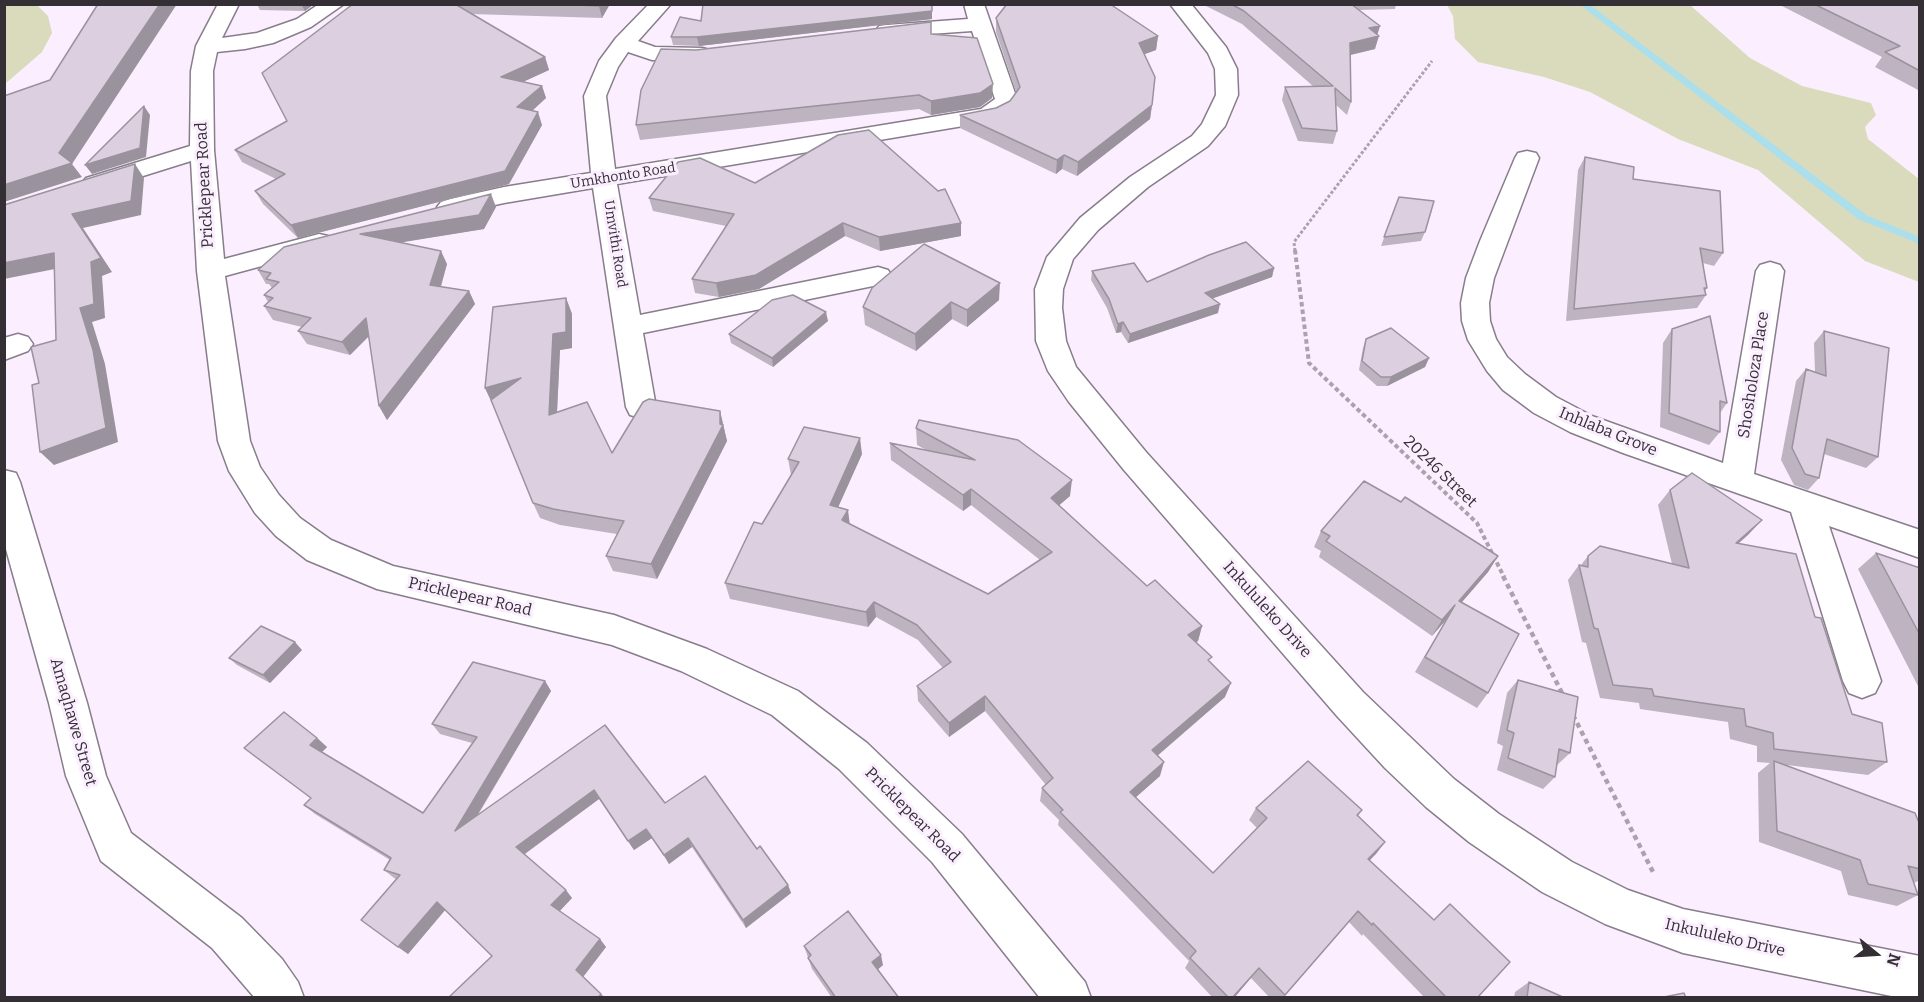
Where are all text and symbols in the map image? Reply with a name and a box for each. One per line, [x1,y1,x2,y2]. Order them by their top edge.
street label: Pricklepear Road [192,122,218,248]
street label: Umkhonto Road [569,159,677,193]
street label: Umvithi Road [600,199,630,289]
street label: Shosholoza Place [1734,310,1774,440]
street label: Inhlaba Grove [1556,404,1660,460]
street label: 20246 Street [1399,432,1481,512]
street label: Inkululeko Drive [1219,558,1315,662]
street label: Pricklepear Road [406,573,534,621]
street label: Amaqhawe Street [46,656,100,788]
street label: Pricklepear Road [861,764,963,866]
street label: Inkululeko Drive [1663,915,1787,961]
north arrow [1846,924,1906,984]
text: N [1883,951,1905,969]

